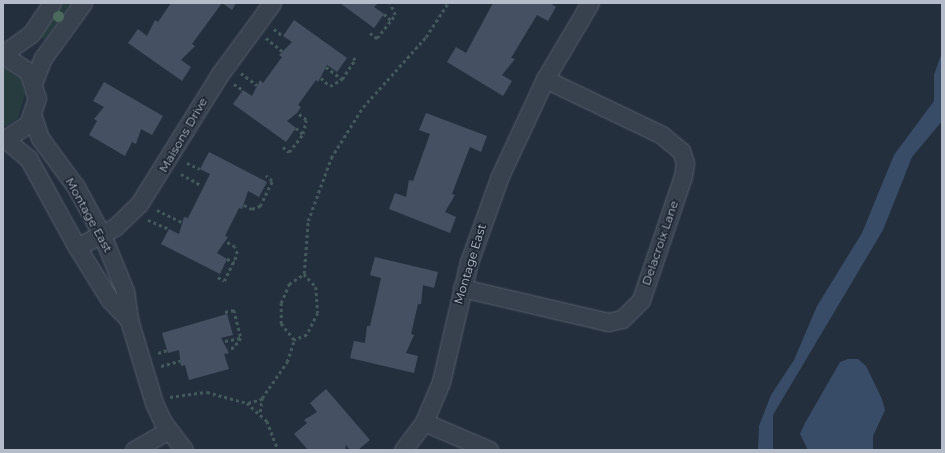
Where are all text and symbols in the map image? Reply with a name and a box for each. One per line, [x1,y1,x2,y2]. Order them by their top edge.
street label: Maisons Drive [156,95,210,175]
street label: Montage East [63,175,115,255]
street label: Delacroix Lane [639,199,681,287]
street label: Montage East [451,222,489,306]

